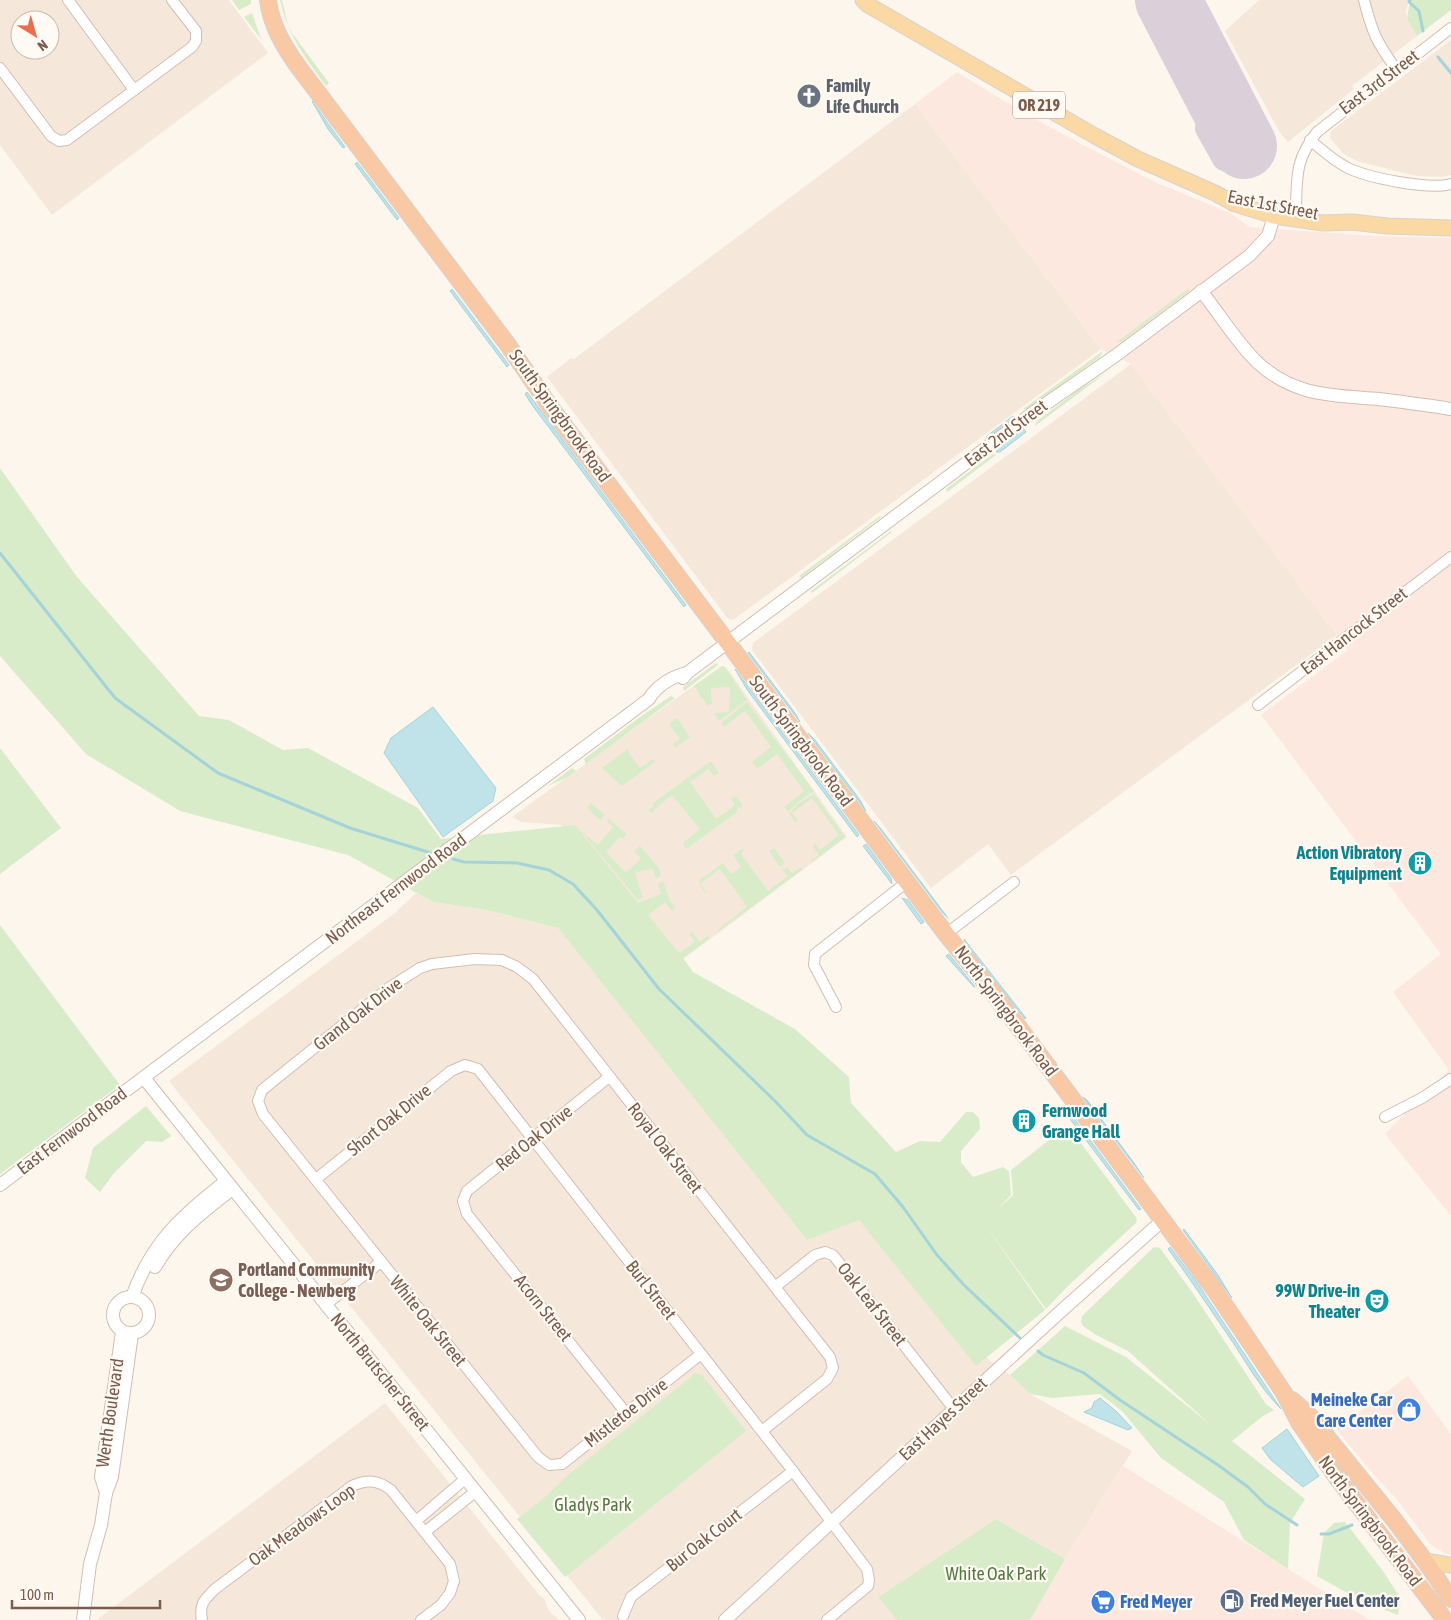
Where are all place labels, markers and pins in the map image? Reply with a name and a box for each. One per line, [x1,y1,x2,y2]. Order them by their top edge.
place label: Family Life Church [826,75,899,117]
church icon: Family Life Church [796,83,822,109]
place label: Action Vibratory Equipment [1296,842,1403,884]
building icon: Action Vibratory Equipment [1407,850,1433,876]
place label: Fernwood Grange Hall [1042,1100,1120,1142]
building icon: Fernwood Grange Hall [1011,1108,1037,1134]
place label: Portland Community College - Newberg [238,1259,376,1301]
school or university icon: Portland Community College - Newberg [208,1267,234,1293]
place label: 99W Drive-in Theater [1275,1280,1361,1322]
theatre icon: 99W Drive-in Theater [1364,1288,1390,1314]
place label: Meineke Car Care Center [1311,1389,1393,1431]
shop icon: Meineke Car Care Center [1396,1397,1422,1423]
fuel station icon: Fred Meyer Fuel Center [1219,1588,1245,1614]
supermarket icon: Fred Meyer [1090,1589,1116,1615]
place label: Fred Meyer Fuel Center [1250,1590,1400,1611]
place label: Fred Meyer [1120,1591,1193,1612]

